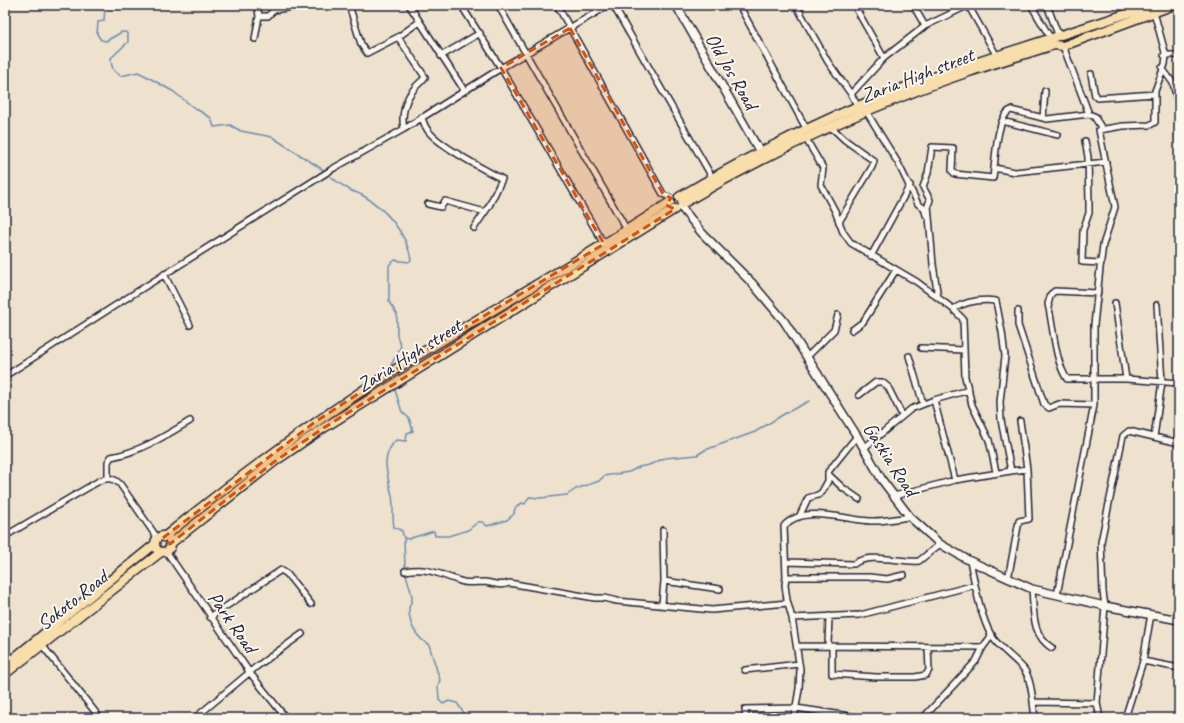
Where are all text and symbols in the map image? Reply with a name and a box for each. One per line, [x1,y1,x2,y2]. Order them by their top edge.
street label: Old Jos Road [700,29,765,117]
street label: Zaria High street [857,42,979,108]
street label: Zaria High street [352,312,468,398]
street label: Gaskia Road [858,418,925,503]
street label: Sokoto Road [32,563,115,636]
street label: Park Road [202,587,265,661]

